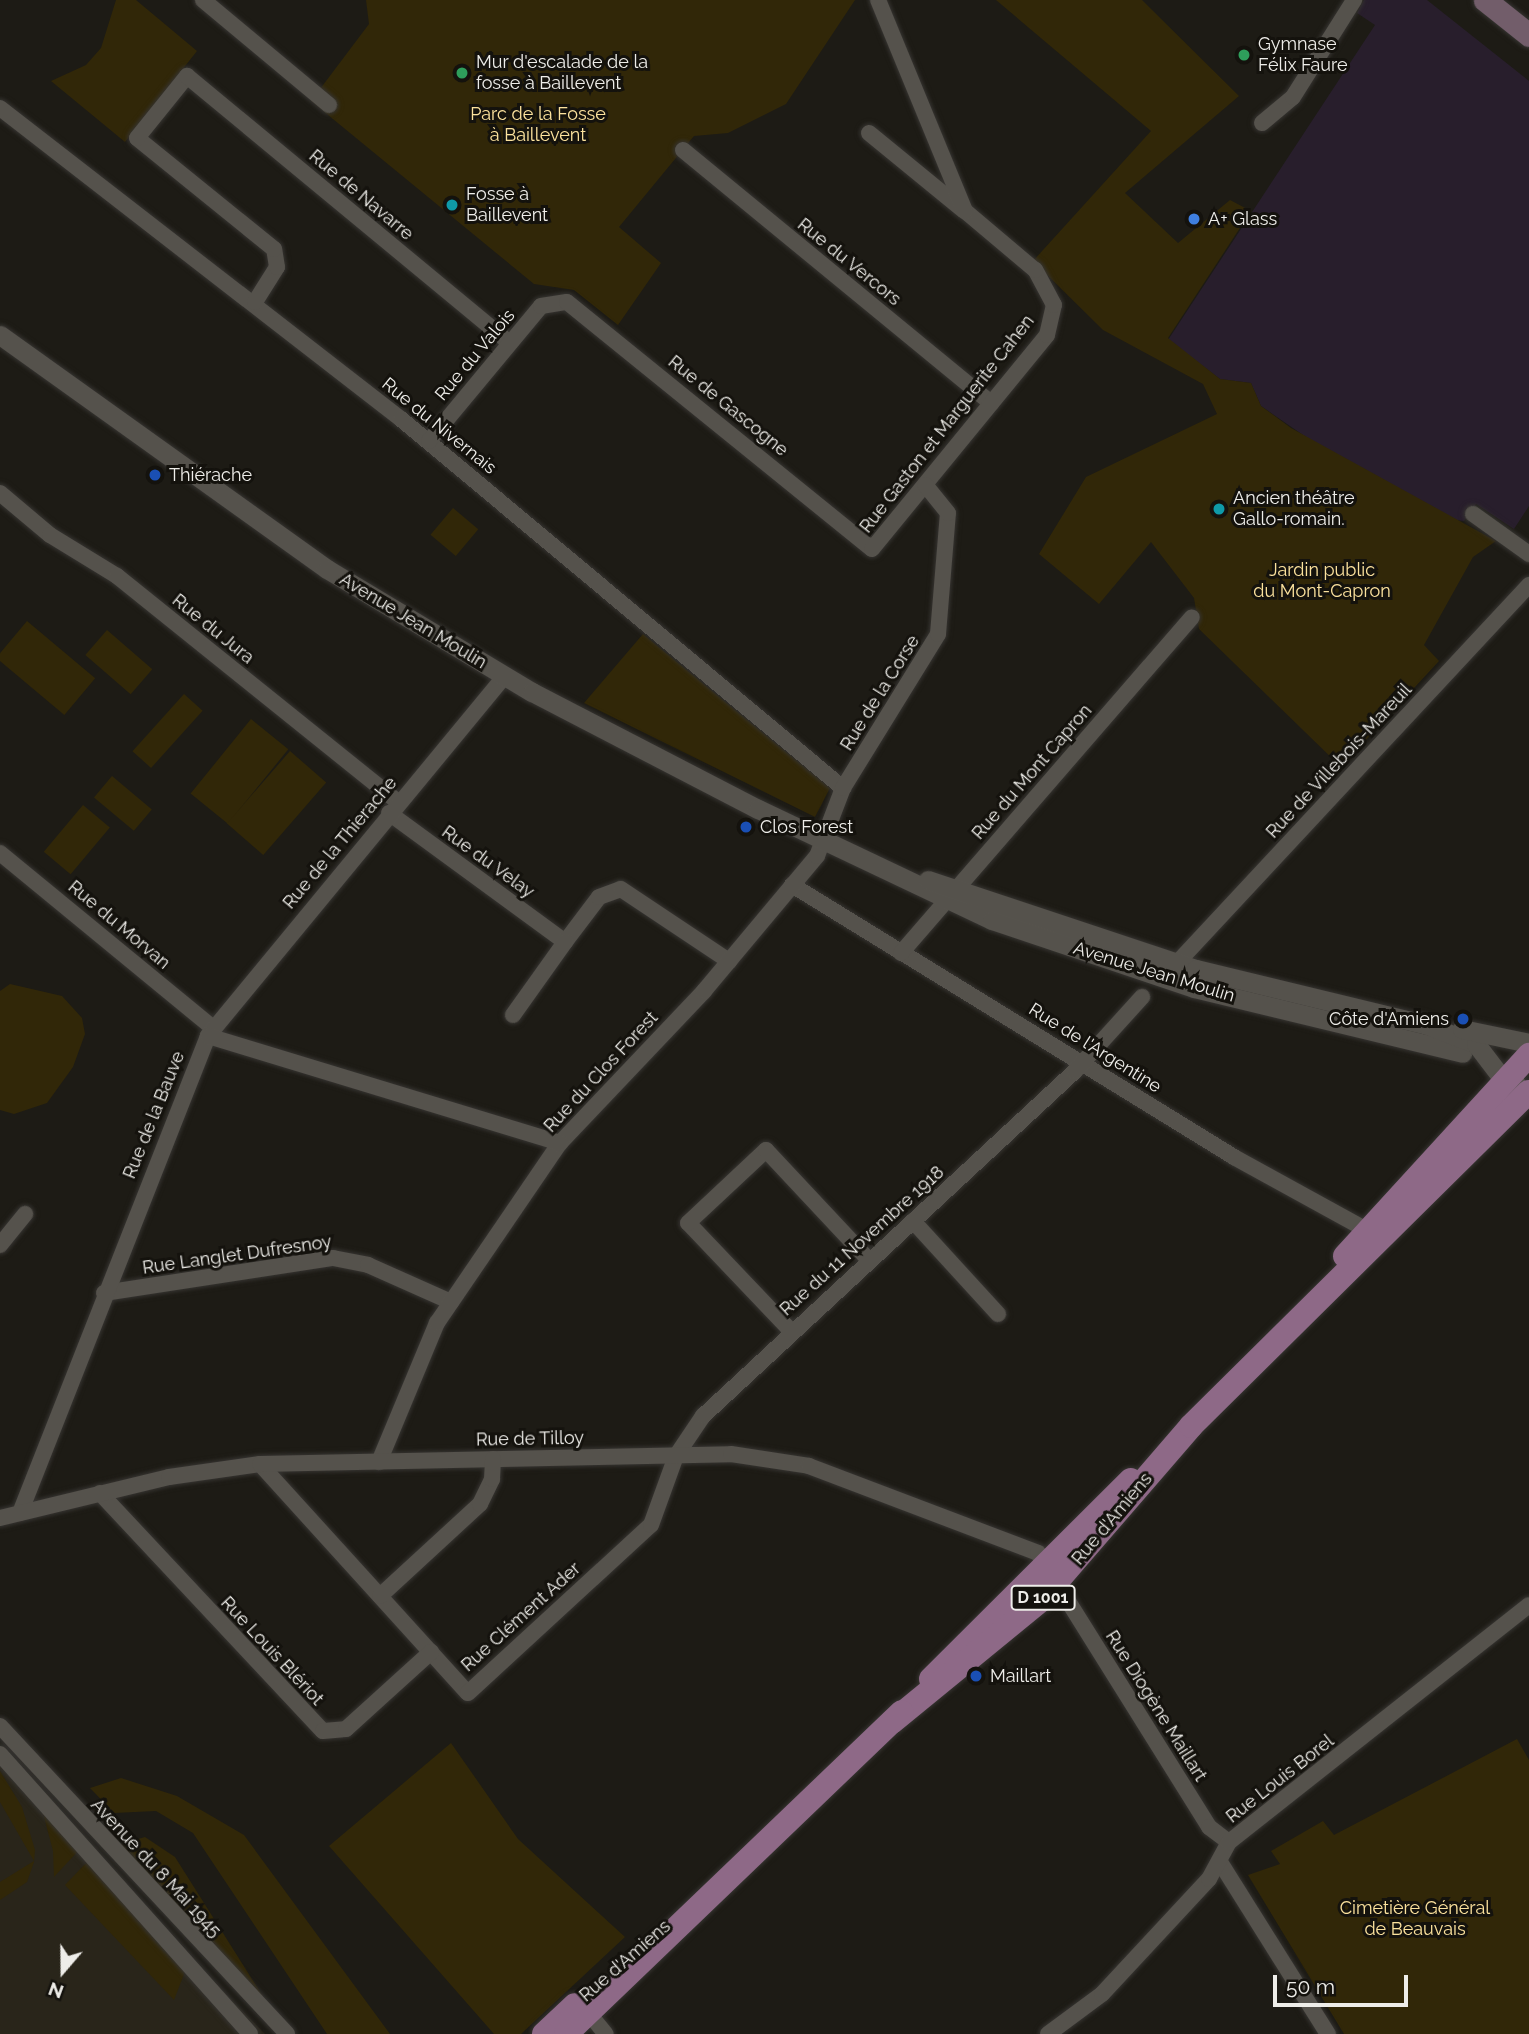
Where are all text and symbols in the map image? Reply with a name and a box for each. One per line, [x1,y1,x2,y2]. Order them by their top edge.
place label: Gymnase Félix Faure [1258,34,1348,76]
marker: Gymnase Félix Faure [1236,47,1252,63]
place label: Mur d'escalade de la fosse à Baillevent [476,52,649,94]
marker: Mur d'escalade de la fosse à Baillevent [454,65,470,81]
park label: Parc de la Fosse à Baillevent [470,104,606,146]
street label: Rue de Navarre [305,145,417,245]
place label: Fosse à Baillevent [466,184,548,227]
marker: Fosse à Baillevent [444,197,460,213]
place label: A+ Glass [1208,208,1277,230]
marker: A+ Glass [1186,211,1202,227]
street label: Rue du Vercors [793,214,905,310]
street label: Rue du Valois [430,305,520,405]
street label: Rue Gaston et Marguerite Cahen [855,311,1039,537]
street label: Rue de Gascogne [664,351,792,461]
street label: Rue du Nivernais [377,373,501,479]
place label: Thiérache [169,464,252,486]
marker: Thiérache [147,467,163,483]
place label: Ancien théâtre Gallo-romain. [1233,488,1355,530]
marker: Ancien théâtre Gallo-romain. [1211,501,1227,517]
park label: Jardin public du Mont-Capron [1253,560,1391,602]
street label: Avenue Jean Moulin [335,568,491,674]
street label: Rue du Jura [168,589,258,669]
street label: Rue de la Corse [836,631,924,755]
street label: Rue de Villebois-Mareuil [1262,679,1416,843]
street label: Rue du Mont Capron [967,700,1097,844]
street label: Rue de la Thierache [278,772,402,914]
place label: Clos Forest [760,816,853,838]
marker: Clos Forest [738,819,754,835]
street label: Rue du Velay [437,821,539,903]
street label: Rue du Morvan [64,876,174,974]
street label: Avenue Jean Moulin [1070,937,1238,1007]
street label: Rue de l'Argentine [1025,999,1165,1097]
street label: Rue du Clos Forest [539,1007,663,1137]
place label: Côte d'Amiens [1329,1008,1449,1030]
marker: Côte d'Amiens [1455,1011,1471,1027]
street label: Rue de la Bauve [119,1048,189,1182]
street label: Rue du 11 Novembre 1918 [775,1162,949,1320]
street label: Rue Langlet Dufresnoy [141,1231,333,1279]
street label: Rue de Tilloy [475,1427,585,1451]
street label: Rue d'Amiens [1067,1469,1157,1569]
street label: Rue Clément Ader [457,1558,585,1676]
road number: D 1001 [1010,1586,1076,1610]
street label: Rue Louis Blériot [216,1592,328,1710]
street label: Rue Diogène Maillart [1101,1627,1211,1785]
place label: Maillart [990,1665,1051,1687]
marker: Maillart [968,1668,984,1684]
street label: Rue Louis Borel [1222,1730,1338,1828]
street label: Avenue du 8 Mai 1945 [86,1794,226,1942]
park label: Cimetière Général de Beauvais [1340,1898,1490,1940]
street label: Rue d'Amiens [575,1916,675,2006]
north arrow [28,1936,98,2006]
scale bar [1277,1960,1412,2004]
text: 50 m [1286,1974,1335,1999]
text: N [45,1978,66,2004]

